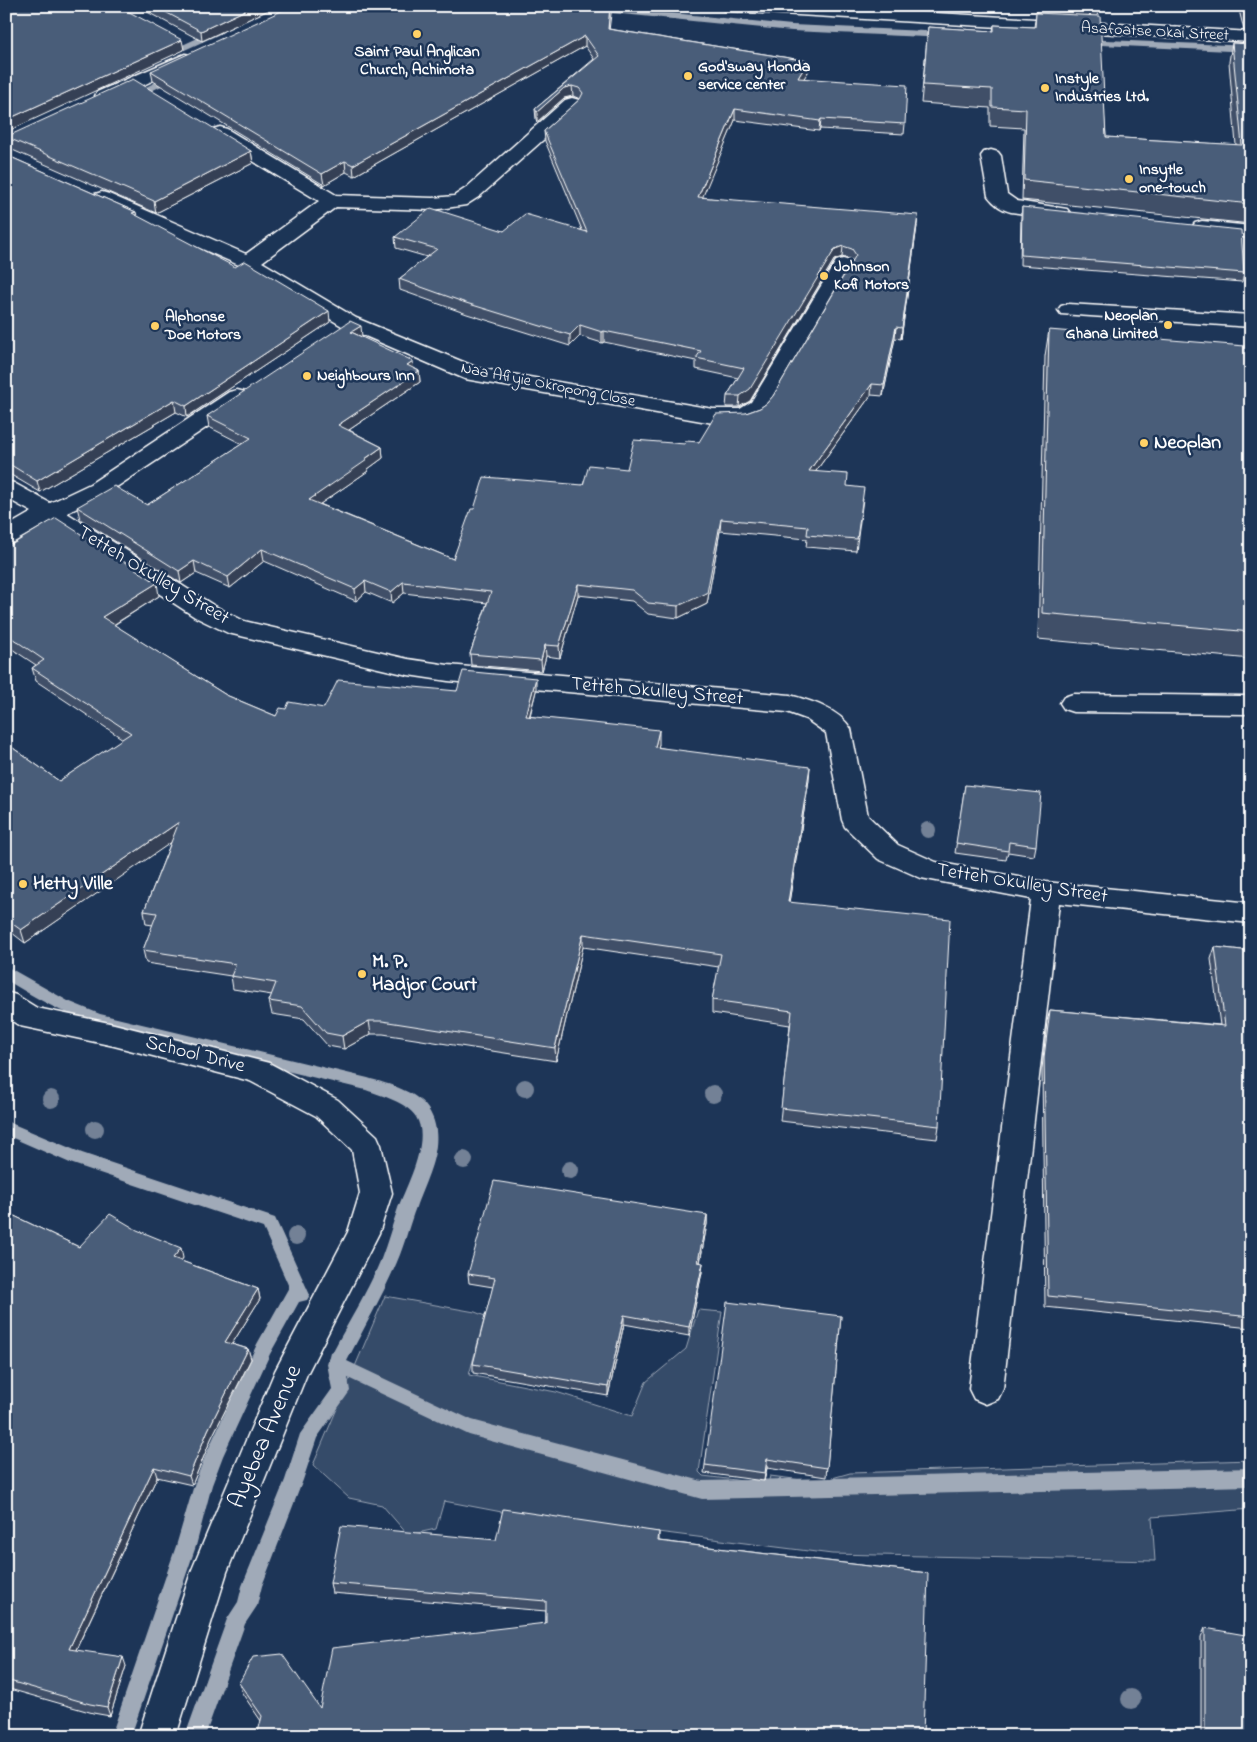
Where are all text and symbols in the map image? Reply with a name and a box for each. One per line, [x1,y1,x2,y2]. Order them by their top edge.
street label: Asafoatse Okai Street [1080,16,1230,48]
marker: Saint Paul Anglican Church, Achimota [411,28,423,40]
place label: Saint Paul Anglican Church, Achimota [354,40,480,82]
place label: God'sway Honda service center [698,55,811,97]
place label: Instyle Industries Ltd. [1055,67,1150,109]
marker: God'sway Honda service center [682,70,694,82]
marker: Instyle Industries Ltd. [1039,82,1051,94]
place label: Insytle one-touch [1139,158,1206,200]
marker: Insytle one-touch [1123,173,1135,185]
place label: Johnson Kofi Motors [834,255,909,297]
marker: Johnson Kofi Motors [818,270,830,282]
place label: Neoplan Ghana Limited [1066,304,1158,346]
place label: Alphonse Doe Motors [164,305,241,347]
marker: Neoplan Ghana Limited [1162,319,1174,331]
marker: Alphonse Doe Motors [149,320,161,332]
street label: Naa Afiyie Okropong Close [459,356,638,414]
place label: Neighbours Inn [317,364,415,389]
marker: Neighbours Inn [301,370,313,382]
place label: Neoplan [1154,429,1221,458]
marker: Neoplan [1138,437,1150,449]
street label: Tetteh Okulley Street [71,519,235,633]
street label: Tetteh Okulley Street [570,670,745,714]
street label: Tetteh Okulley Street [934,856,1110,912]
place label: Hetty Ville [33,870,114,900]
marker: Hetty Ville [17,878,29,890]
place label: M. P. Hadjor Court [372,948,477,1000]
marker: M. P. Hadjor Court [356,968,368,980]
street label: School Drive [142,1029,248,1081]
street label: Ayebea Avenue [220,1360,313,1515]

